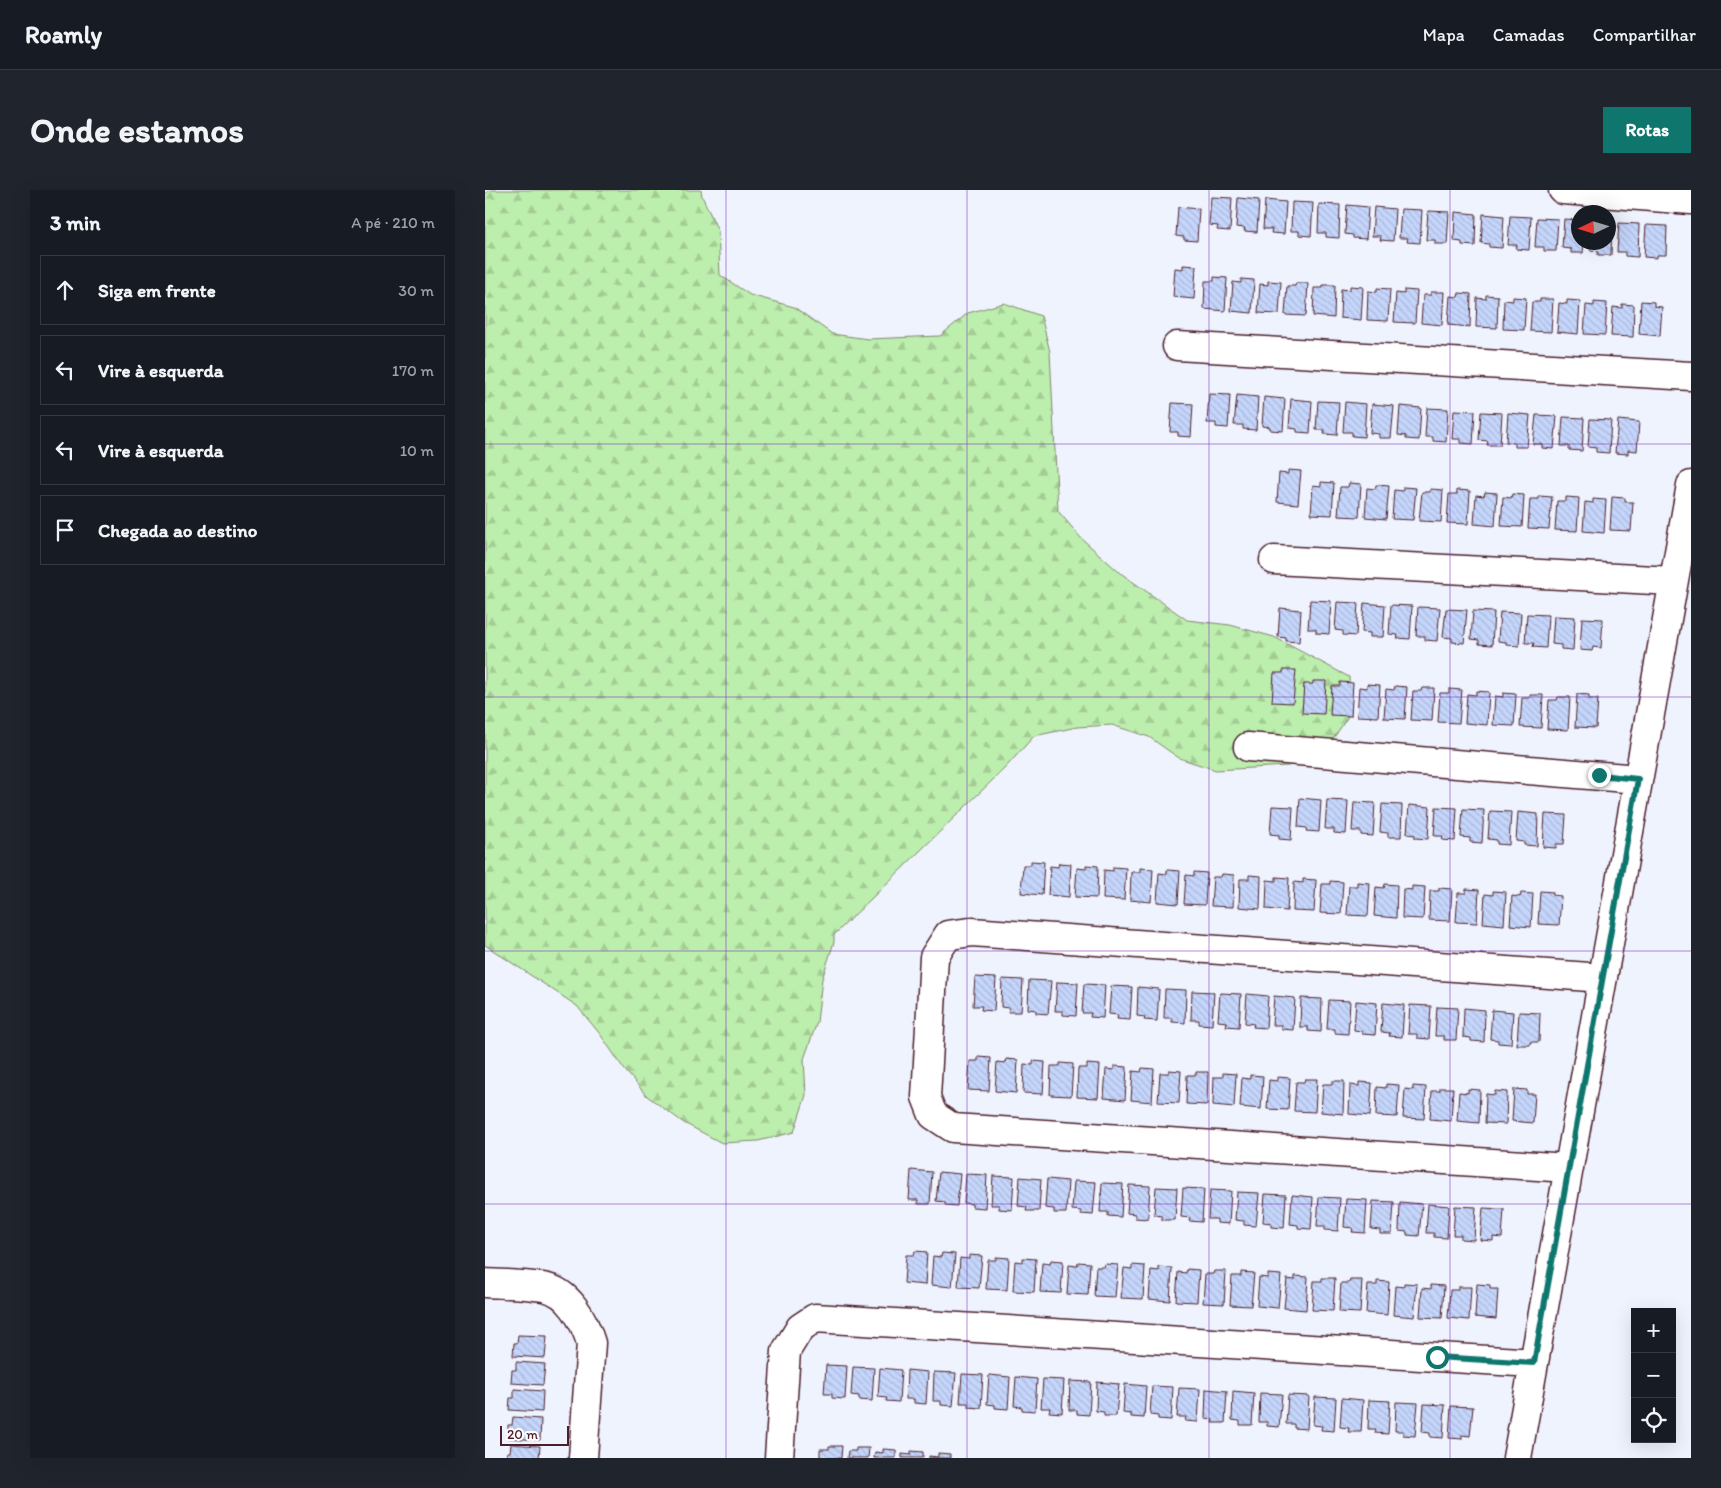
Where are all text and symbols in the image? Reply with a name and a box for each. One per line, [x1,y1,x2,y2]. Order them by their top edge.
text: Roamly [25,20,102,49]
text: Mapa [1423,24,1465,46]
text: Camadas [1493,24,1565,46]
text: Compartilhar [1593,24,1696,46]
button: Rotas [1603,107,1691,153]
text: Onde estamos [30,109,244,151]
north arrow [1571,205,1616,250]
text: 3 min [50,210,100,235]
text: A pé · 210 m [351,213,435,232]
icon: ahead [51,276,79,304]
text: Siga em frente [98,279,216,302]
text: 30 m [398,281,434,300]
icon: left [51,356,79,384]
text: Vire à esquerda [98,359,224,382]
text: 170 m [392,361,434,380]
icon: left [51,436,79,464]
text: Vire à esquerda [98,439,224,462]
text: 10 m [400,441,434,460]
icon: arrive [51,516,79,544]
text: Chegada ao destino [98,519,257,542]
route end [1588,764,1611,787]
map controls [1631,1308,1676,1443]
button: + [1631,1308,1676,1353]
route start [1426,1346,1449,1369]
button: − [1631,1353,1676,1398]
button: locate [1631,1398,1676,1443]
scale bar [500,1423,569,1446]
text: 20 m [507,1426,538,1443]

